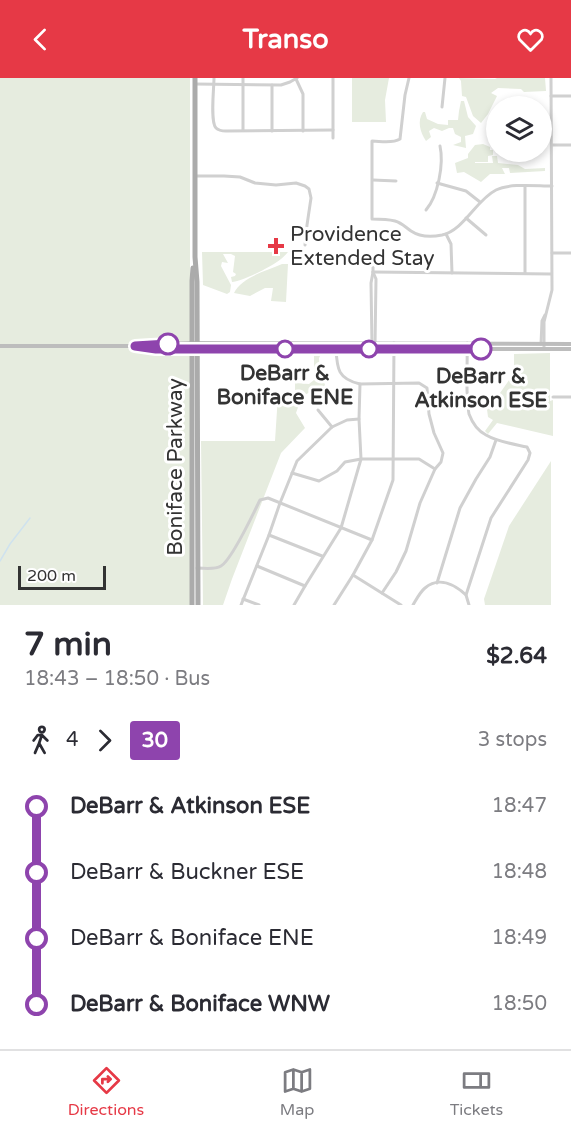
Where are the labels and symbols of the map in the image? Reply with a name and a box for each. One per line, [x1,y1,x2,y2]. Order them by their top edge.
place label: Providence Extended Stay [290,222,435,271]
marker: Providence Extended Stay [267,237,285,255]
unlabelled marker [157,333,179,355]
marker: DeBarr & Atkinson ESE [470,338,492,360]
marker: DeBarr & Boniface ENE [276,340,294,358]
unlabelled marker [360,340,378,358]
place label: DeBarr & Boniface ENE [217,361,353,410]
place label: DeBarr & Atkinson ESE [414,364,548,413]
street label: Boniface Parkway [163,378,188,556]
scale bar [18,563,106,591]

